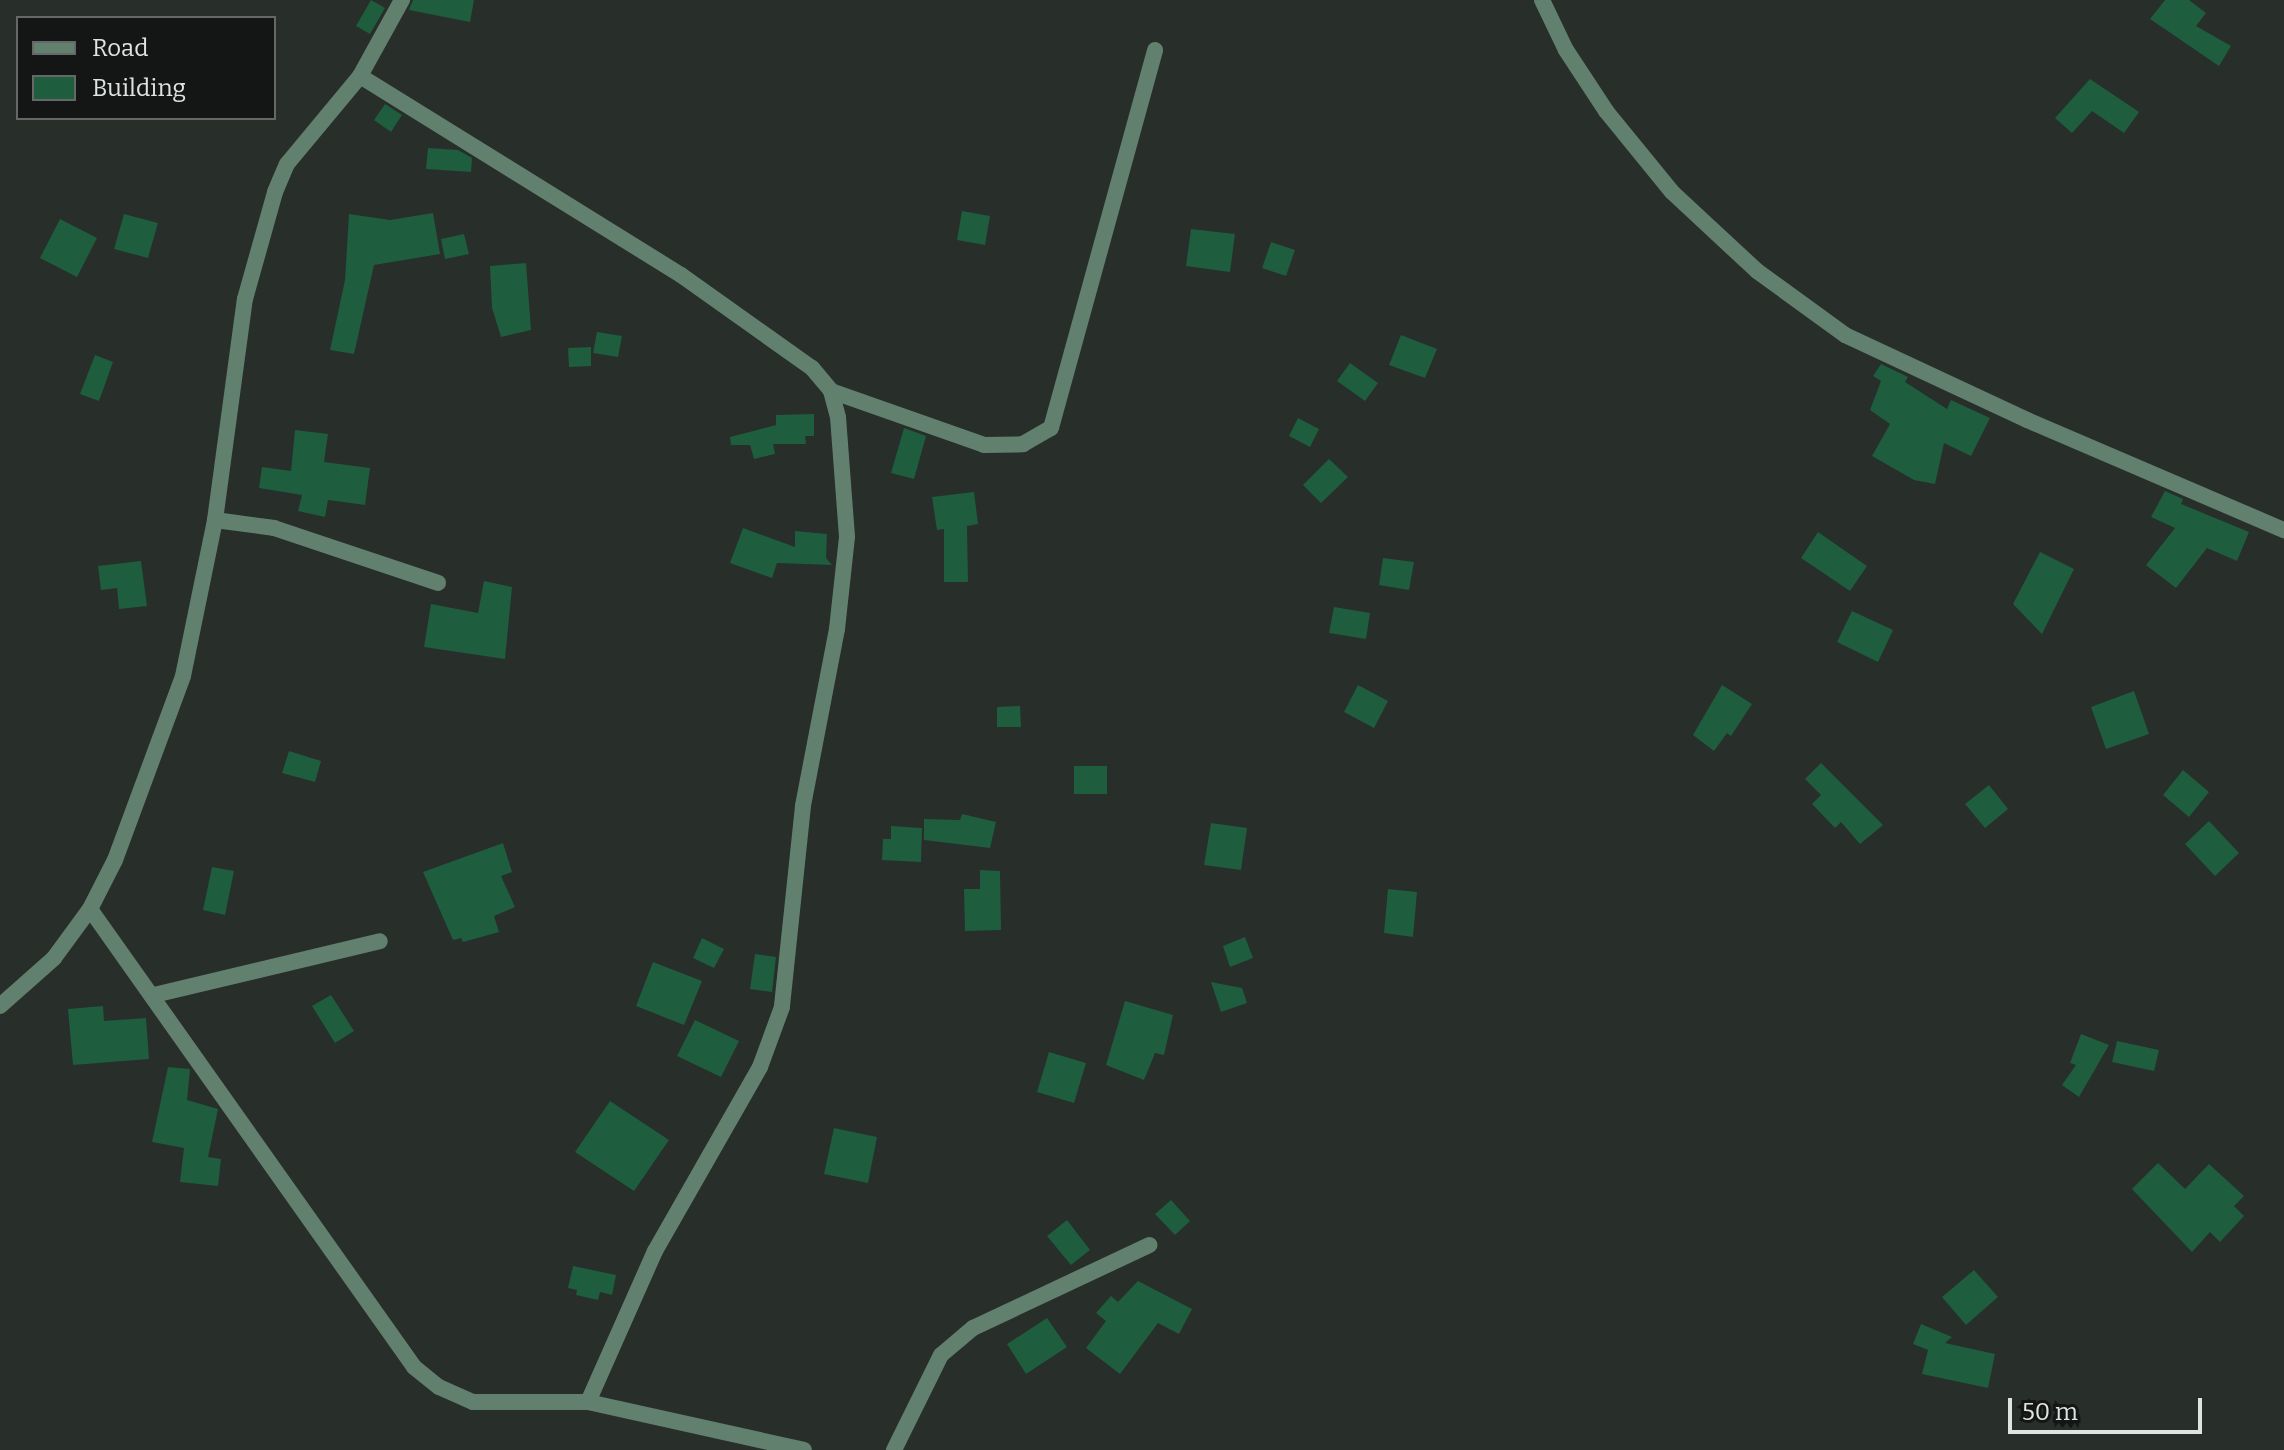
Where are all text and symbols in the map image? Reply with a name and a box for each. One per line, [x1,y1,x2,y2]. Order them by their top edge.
legend [16,16,276,120]
text: Road [92,34,148,62]
text: Building [92,74,186,102]
scale bar [2012,1382,2206,1432]
text: 50 m [2022,1398,2078,1426]

